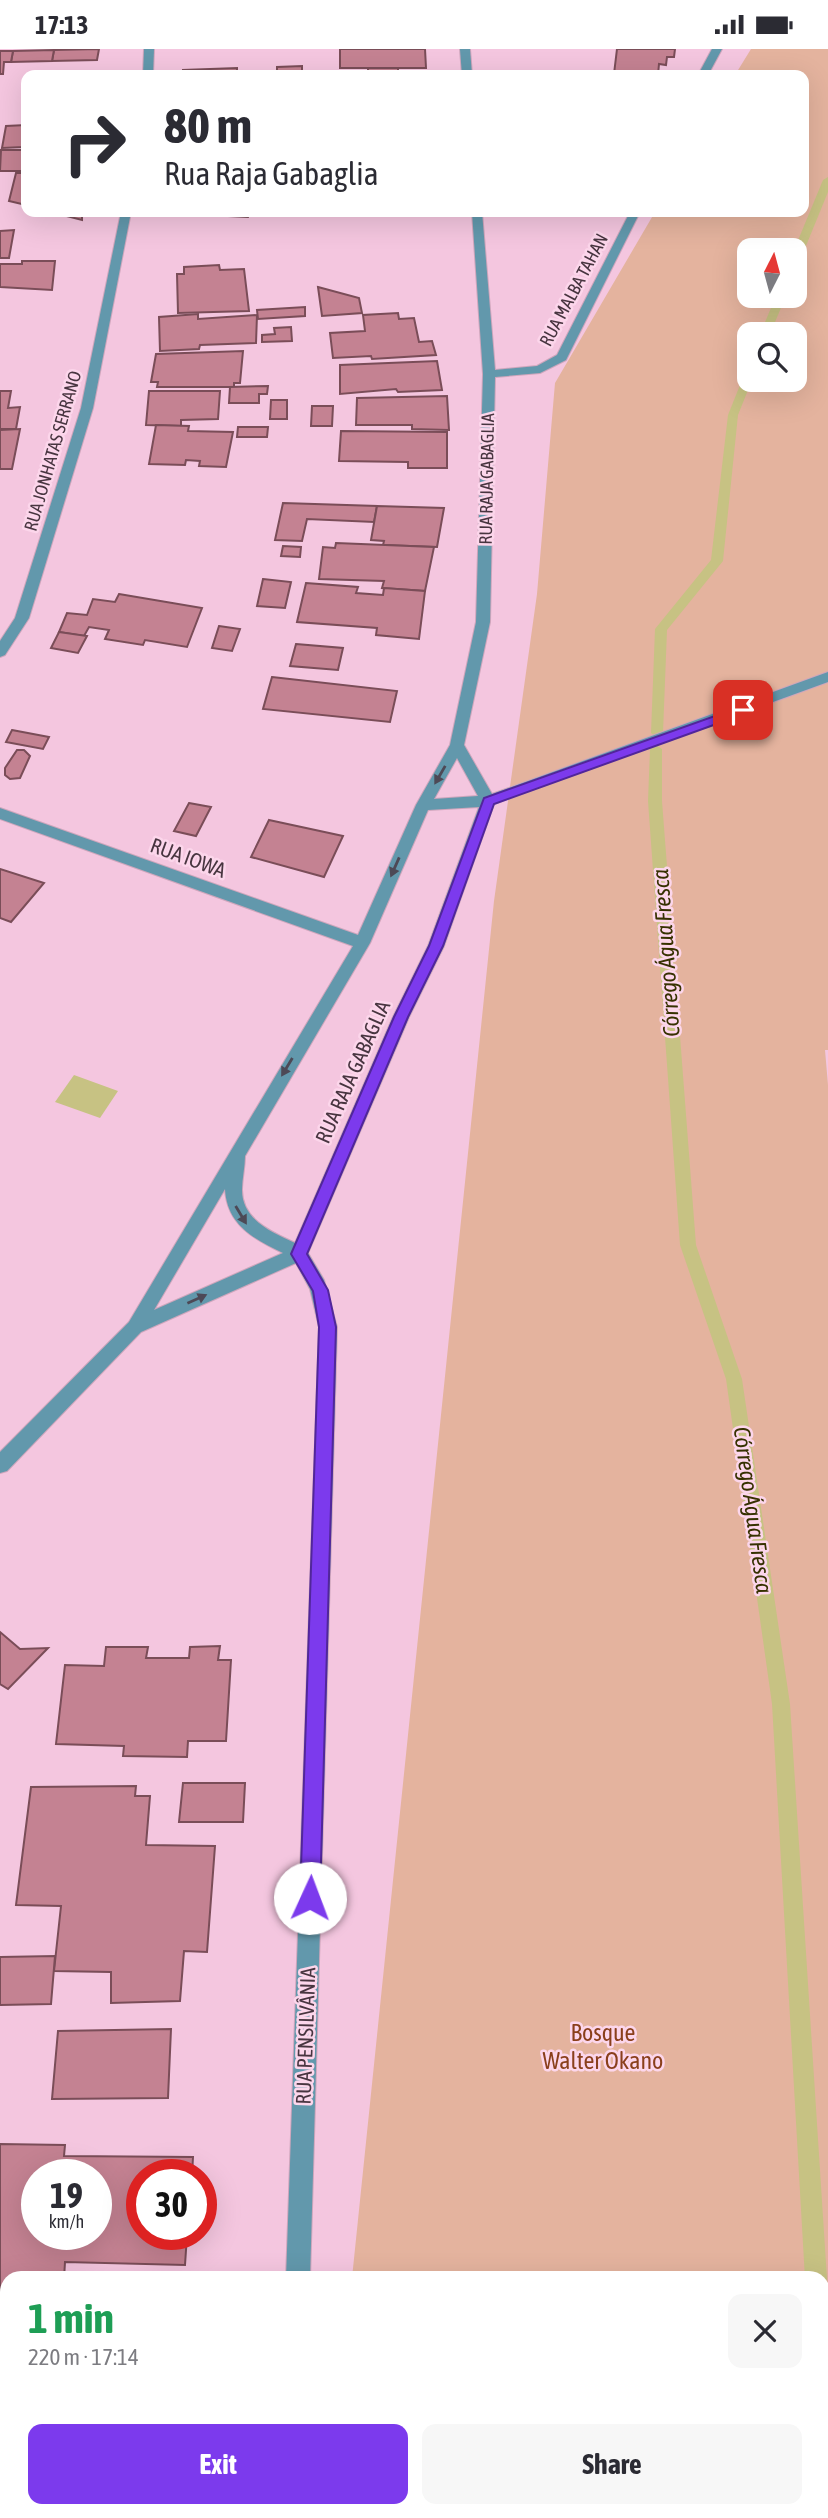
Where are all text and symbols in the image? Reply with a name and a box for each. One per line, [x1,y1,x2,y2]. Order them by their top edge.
text: 17:13 [35,10,89,40]
text: 80 m [164,97,252,153]
icon: right [49,98,140,189]
text: Rua Raja Gabaglia [164,155,379,192]
street label: RUA MALBA TAHAN [535,230,612,350]
north arrow [737,238,807,308]
map controls [737,238,807,392]
button: search [737,322,807,392]
street label: RUA JONHATAS SERRANO [20,368,85,533]
street label: RUA RAJA GABAGLIA [475,413,498,545]
pin [713,680,773,740]
icon: arrive [724,691,762,729]
one-way arrow [434,765,446,784]
street label: RUA IOWA [147,832,230,882]
one-way arrow [389,857,401,877]
water label: Córrego Água Fresca [647,868,685,1038]
street label: RUA RAJA GABAGLIA [310,996,395,1147]
one-way arrow [281,1058,294,1077]
one-way arrow [235,1206,247,1225]
one-way arrow [187,1293,207,1305]
water label: Córrego Água Fresca [728,1425,778,1595]
position arrow [273,1861,347,1935]
street label: RUA PENSILVÂNIA [291,1966,319,2105]
park label: Bosque Walter Okano [543,2019,663,2074]
speed limit sign: 30 [126,2159,217,2250]
text: 19 [50,2175,83,2215]
text: km/h [49,2211,84,2232]
text: 1 min [28,2294,114,2342]
button: close [728,2294,802,2368]
text: 220 m · 17:14 [28,2344,139,2370]
button: Exit [28,2424,408,2504]
button: Share [422,2424,802,2504]

